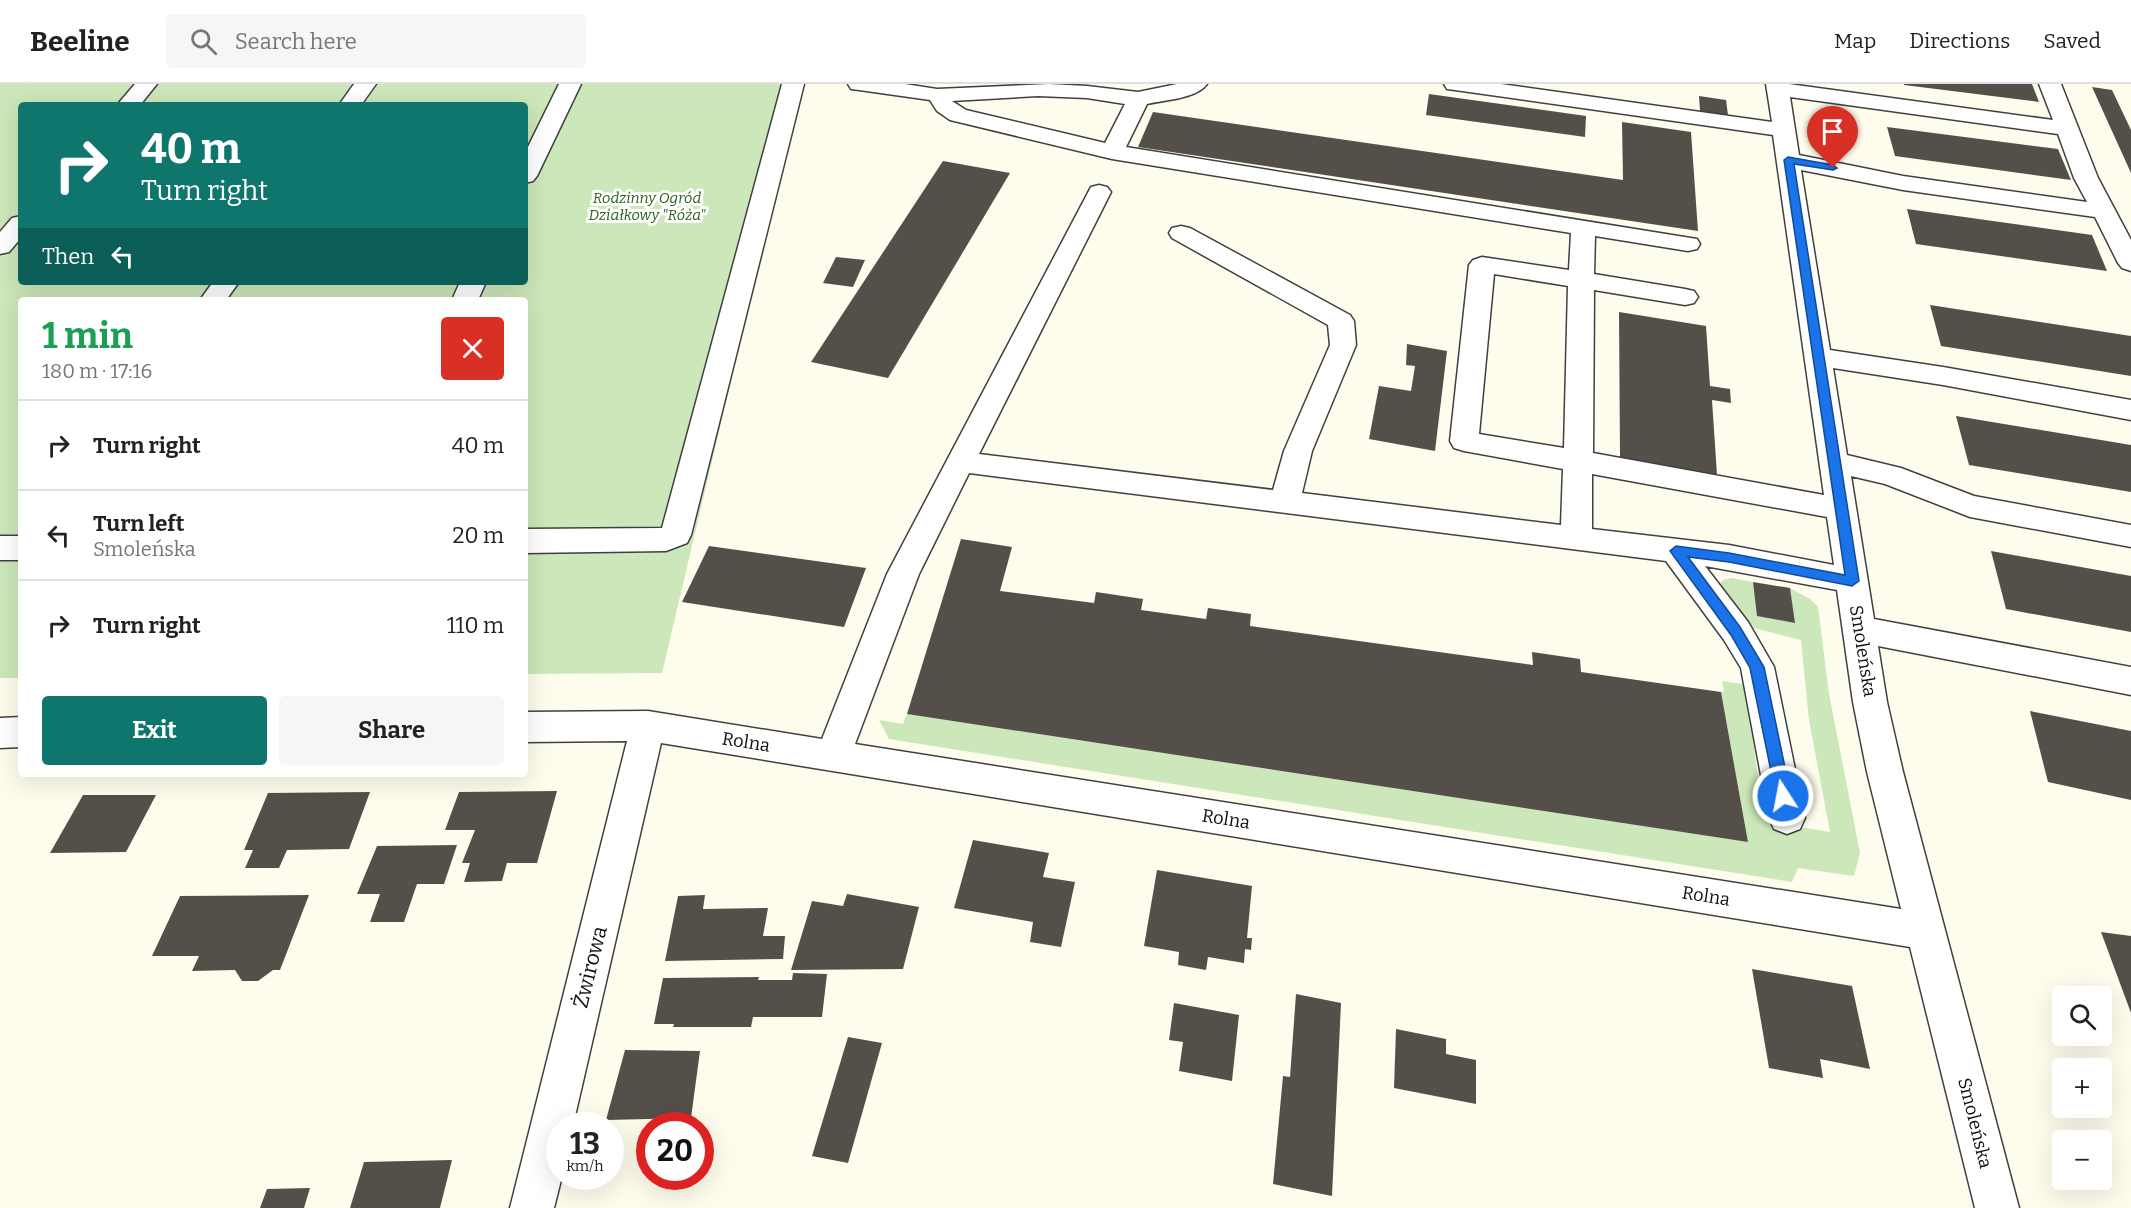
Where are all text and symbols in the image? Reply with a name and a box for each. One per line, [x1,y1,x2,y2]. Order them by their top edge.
search box [166,14,586,68]
text: Beeline [30,25,130,58]
icon: search [187,25,220,58]
text: Search here [235,28,357,55]
text: Map [1834,28,1876,54]
text: Directions [1909,28,2010,54]
text: Saved [2043,28,2101,54]
pin [1807,106,1858,168]
icon: arrive [1816,115,1849,148]
text: 40 m [141,124,241,174]
icon: right [42,126,120,204]
text: Turn right [141,175,268,207]
park label: Rodzinny Ogród Działkowy "Róża" [588,189,706,224]
icon: left [106,240,139,273]
text: Then [42,243,94,270]
text: 1 min [42,314,133,358]
button: close [441,317,504,380]
text: 180 m · 17:16 [42,359,152,383]
icon: right [42,429,75,462]
text: Turn right [93,432,201,459]
text: 40 m [452,432,504,459]
text: Turn left [93,510,185,537]
icon: left [42,519,75,552]
text: 20 m [453,522,504,549]
text: Smoleńska [93,537,196,561]
street label: Smoleńska [1845,604,1881,698]
icon: right [42,609,75,642]
text: Turn right [93,612,201,639]
text: 110 m [447,612,504,639]
button: Exit [42,696,267,765]
button: Share [279,696,504,765]
street label: Rolna [720,727,772,757]
position arrow [1751,764,1815,828]
street label: Rolna [1200,804,1252,834]
street label: Rolna [1680,881,1732,911]
street label: Żwirowa [567,923,613,1011]
map controls [2052,986,2112,1190]
button: search [2052,986,2112,1046]
button: + [2052,1058,2112,1118]
street label: Smoleńska [1953,1076,1997,1171]
speed limit sign: 20 [636,1112,714,1190]
text: 13 [570,1126,600,1162]
button: − [2052,1130,2112,1190]
text: km/h [566,1157,604,1175]

